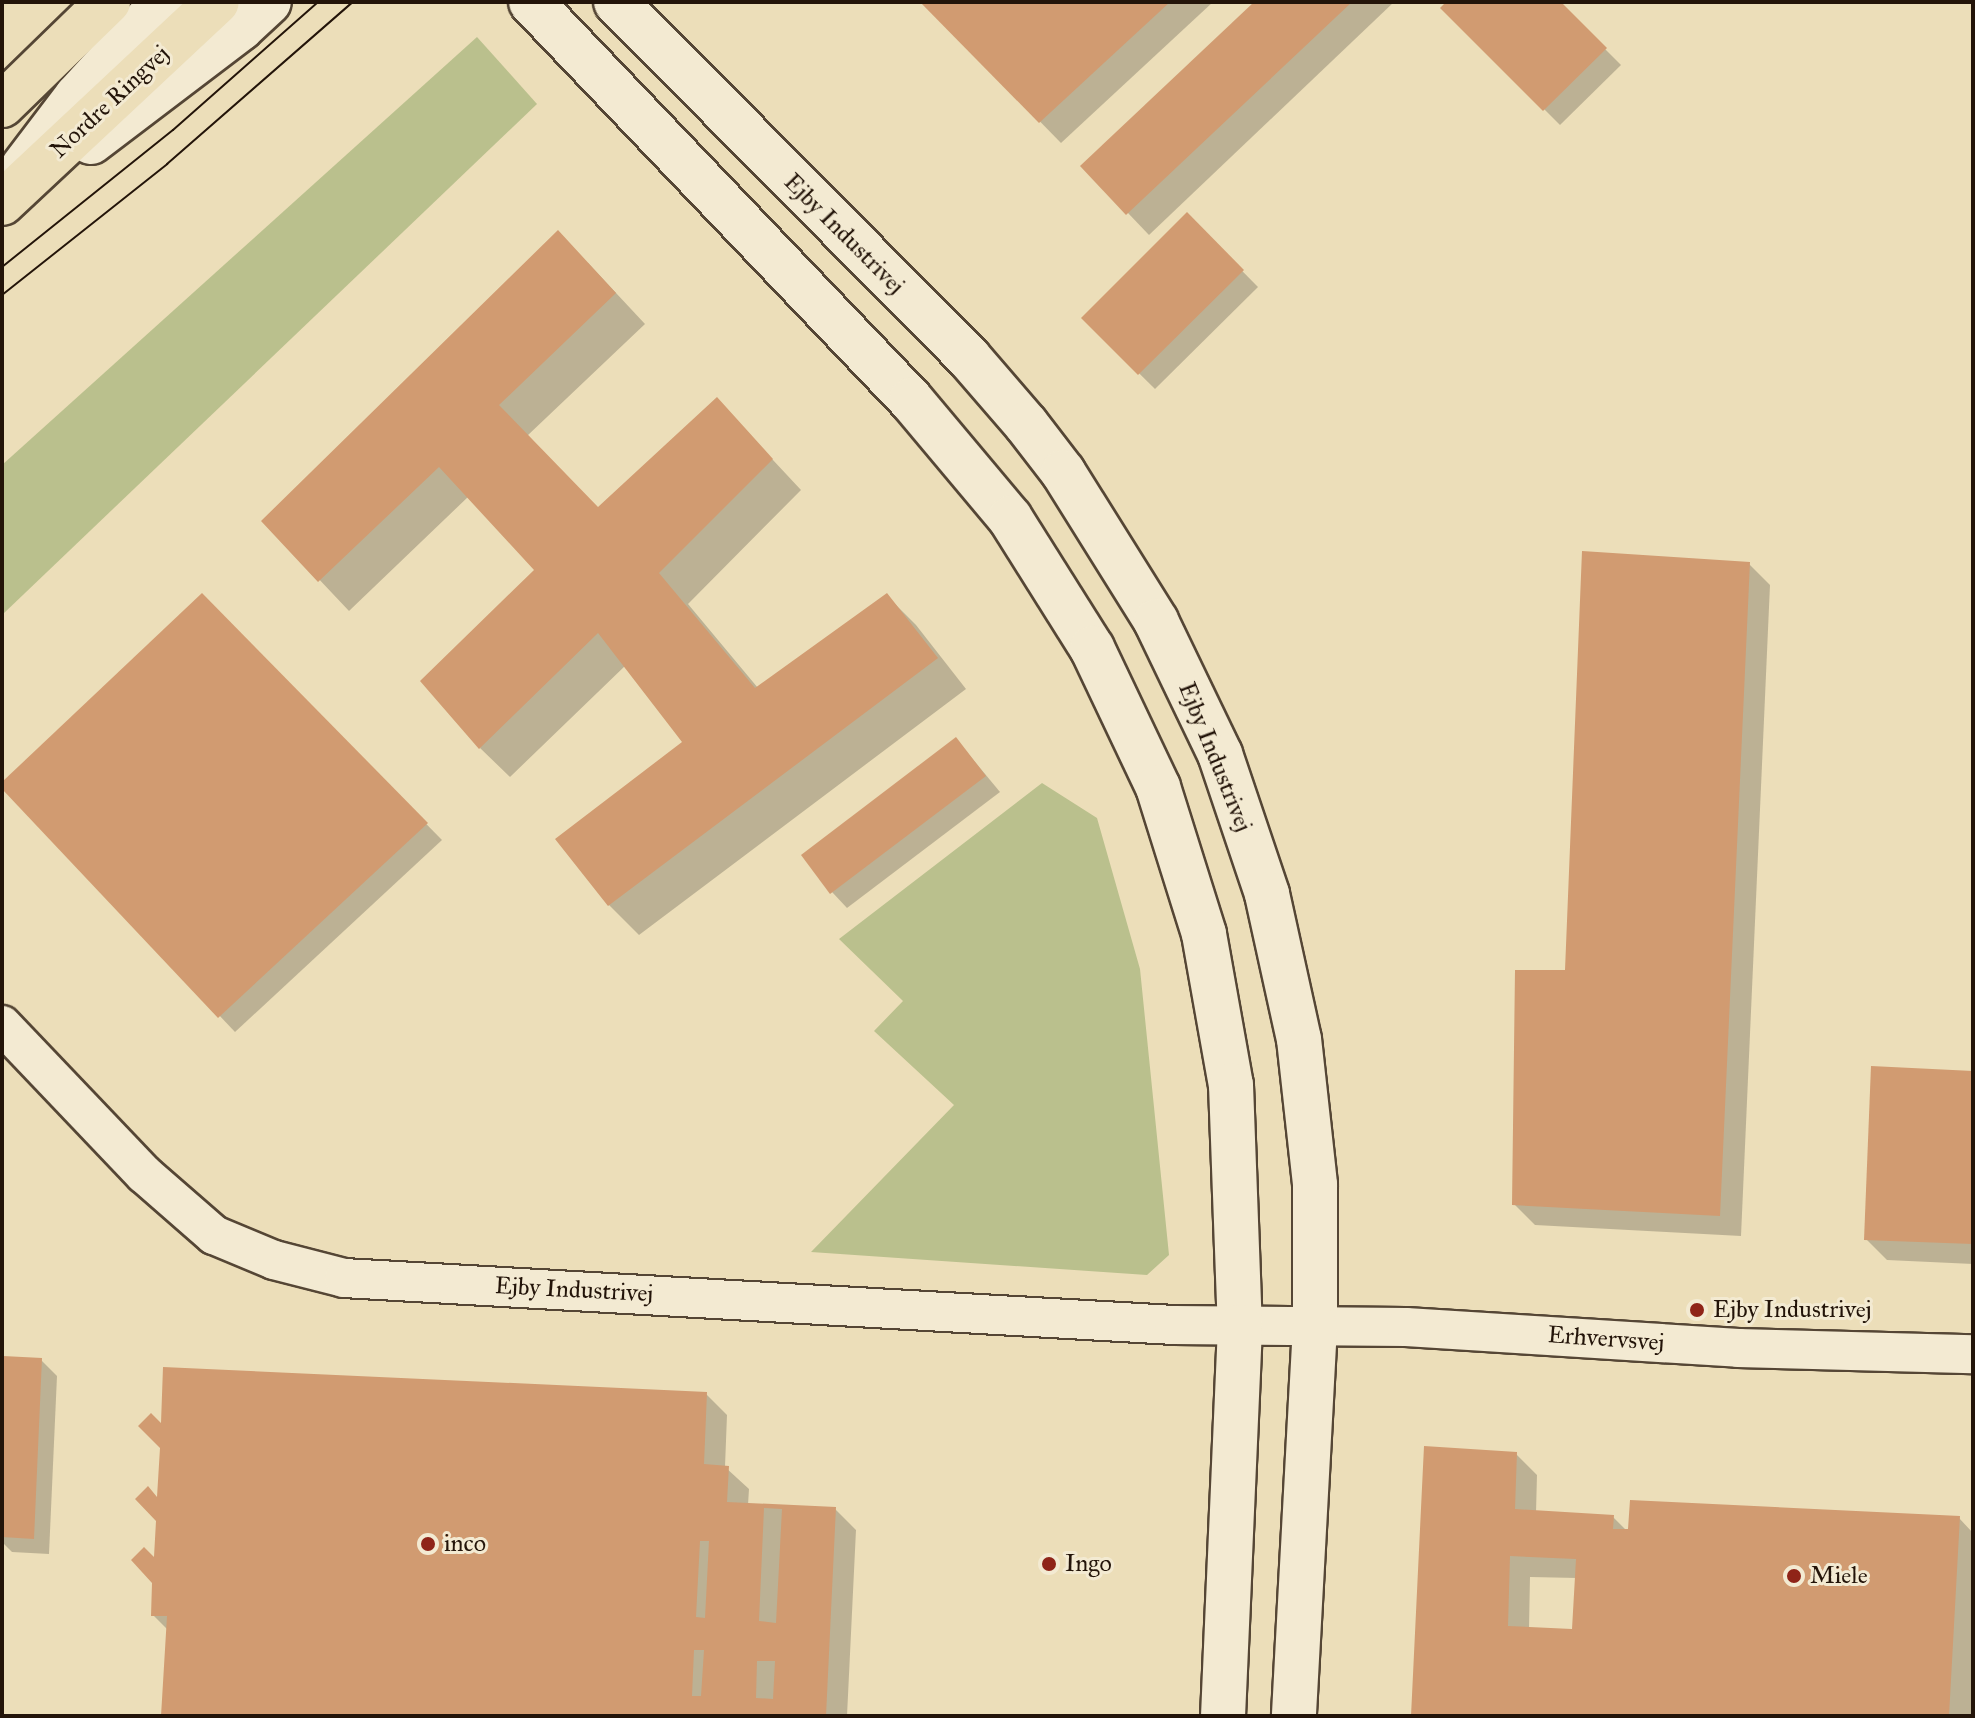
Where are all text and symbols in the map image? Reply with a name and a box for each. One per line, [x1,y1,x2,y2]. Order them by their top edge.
street label: Nordre Ringvej [44,40,176,164]
street label: Ejby Industrivej [778,168,910,300]
street label: Ejby Industrivej [1172,678,1258,836]
street label: Ejby Industrivej [494,1271,654,1309]
place label: Ejby Industrivej [1713,1296,1872,1324]
marker: Ejby Industrivej [1688,1301,1706,1319]
street label: Erhvervsvej [1547,1321,1665,1357]
place label: inco [444,1530,486,1558]
marker: inco [419,1535,437,1553]
place label: Ingo [1065,1550,1112,1578]
marker: Ingo [1040,1555,1058,1573]
place label: Miele [1810,1562,1868,1590]
marker: Miele [1785,1567,1803,1585]

